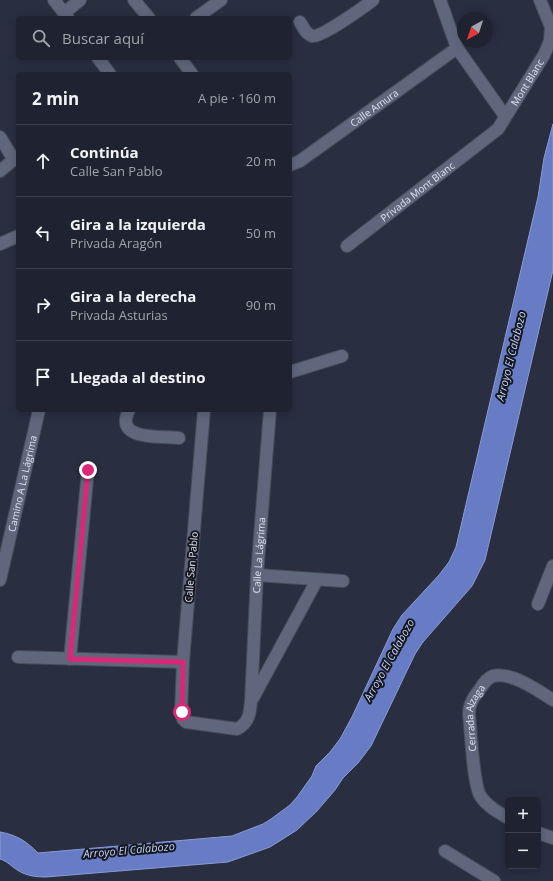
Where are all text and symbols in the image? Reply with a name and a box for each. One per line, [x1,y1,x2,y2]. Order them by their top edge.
north arrow [457,12,493,48]
search box [16,16,292,60]
icon: search [30,27,52,49]
text: Buscar aquí [62,28,144,48]
street label: Mont Blanc [507,56,547,108]
street label: Calle Amura [347,86,401,130]
text: 2 min [32,87,79,110]
text: A pie · 160 m [198,89,276,107]
text: Continúa [70,142,139,162]
icon: ahead [32,150,54,172]
text: 20 m [246,152,276,170]
street label: Privada Mont Blanc [377,158,458,225]
text: Calle San Pablo [70,162,162,180]
text: Gira a la izquierda [70,214,206,234]
icon: left [32,222,54,244]
text: 50 m [246,224,276,242]
text: Privada Aragón [70,234,162,252]
text: Gira a la derecha [70,286,196,306]
icon: right [32,294,54,316]
text: 90 m [246,296,276,314]
text: Privada Asturias [70,306,168,324]
water label: Arroyo El Calabozo [492,310,529,403]
icon: arrive [32,366,54,388]
text: Llegada al destino [70,367,205,387]
street label: Camino A La Lágrima [4,434,40,533]
route end [79,461,97,479]
street label: Calle La Lágrima [249,517,269,594]
street label: Calle San Pablo [181,531,201,603]
water label: Arroyo El Calabozo [359,616,417,704]
street label: Cerrada Alzaga [462,682,488,752]
route start [173,703,191,721]
map controls [505,797,541,869]
button: + [505,797,541,833]
button: − [505,833,541,869]
water label: Arroyo El Calabozo [82,838,175,861]

